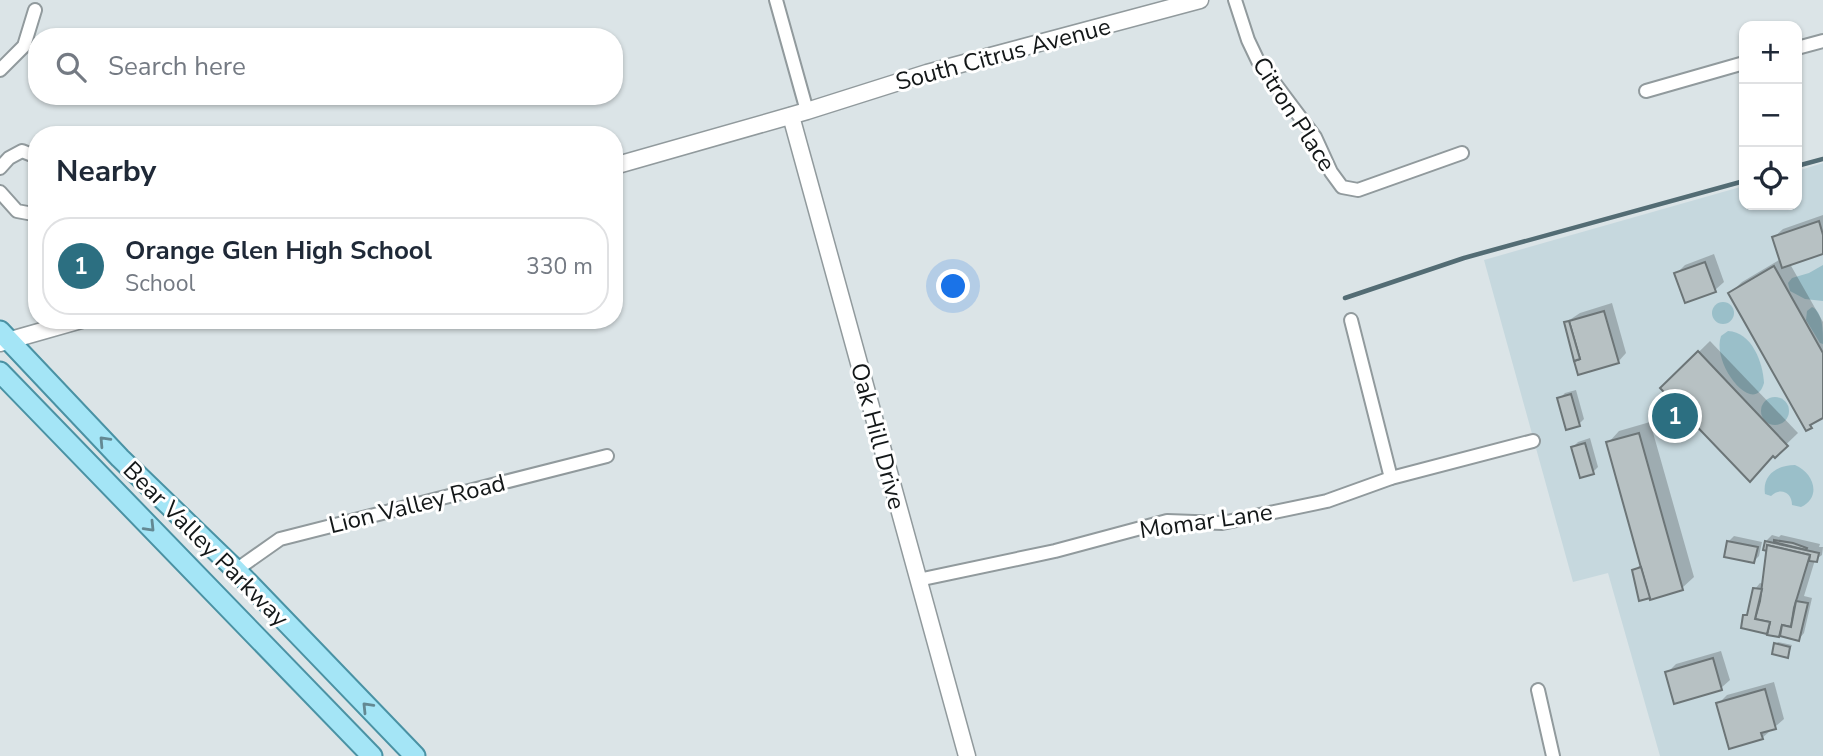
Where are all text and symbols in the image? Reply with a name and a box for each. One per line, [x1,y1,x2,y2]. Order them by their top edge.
street label: South Citrus Avenue [892,10,1114,98]
map controls [1739,21,1802,210]
button: + [1739,21,1802,84]
search box [28,28,623,105]
icon: search [52,48,90,86]
text: Search here [108,49,246,84]
street label: Citron Place [1245,51,1343,177]
button: − [1739,84,1802,147]
button: locate [1739,147,1802,210]
text: Nearby [56,151,156,192]
text: Orange Glen High School [125,233,432,268]
text: 1 [74,251,88,282]
text: 330 m [526,251,593,282]
text: School [125,268,195,299]
your location [936,269,970,303]
street label: Oak Hill Drive [843,359,913,513]
pin: 1 [1652,390,1698,442]
one-way arrow [99,436,112,449]
street label: Bear Valley Parkway [116,454,296,634]
street label: Lion Valley Road [325,467,509,541]
street label: Momar Lane [1137,496,1275,546]
one-way arrow [141,519,154,532]
one-way arrow [363,703,375,715]

